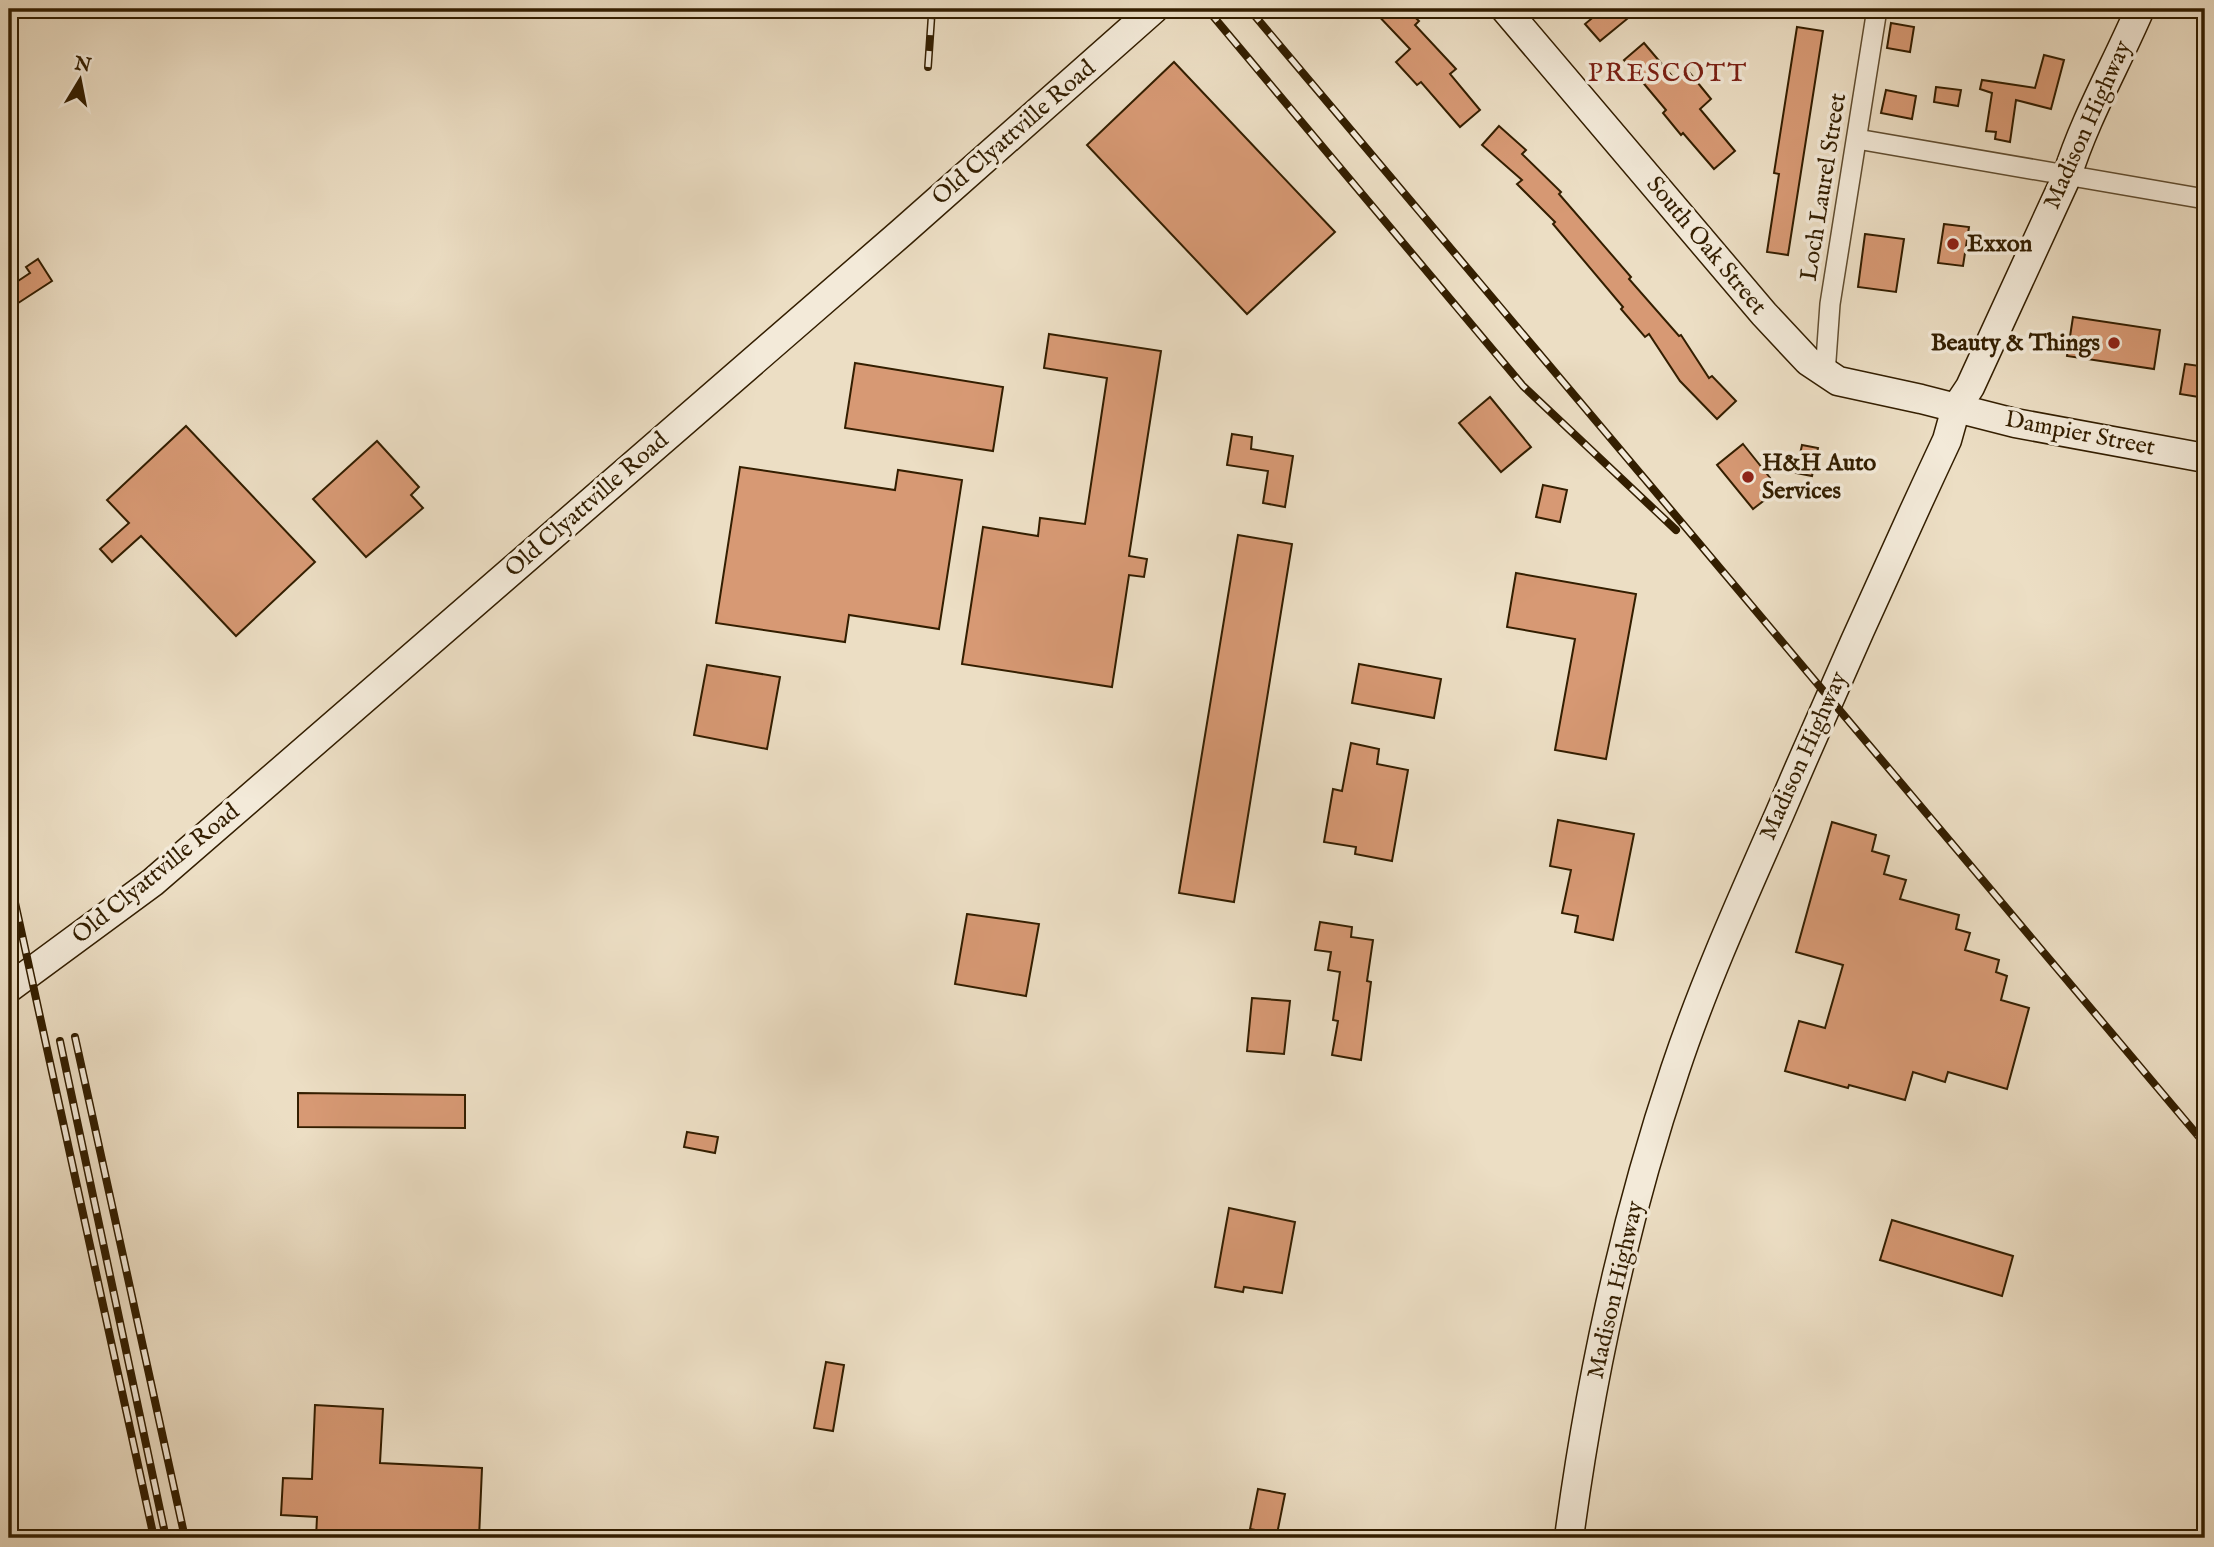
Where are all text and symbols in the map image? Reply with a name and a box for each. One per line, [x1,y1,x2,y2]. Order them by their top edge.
street label: Madison Highway [2037,36,2139,214]
north arrow [46,46,116,116]
text: N [71,52,93,79]
street label: Old Clyattville Road [926,53,1102,213]
district label: PRESCOTT [1588,57,1748,90]
street label: Loch Laurel Street [1794,91,1854,283]
street label: South Oak Street [1639,170,1773,322]
place label: Exxon [1967,229,2033,260]
marker: Exxon [1945,236,1961,252]
place label: Beauty & Things [1931,328,2101,359]
marker: Beauty & Things [2106,335,2122,351]
street label: Dampier Street [2002,404,2158,464]
street label: Old Clyattville Road [499,425,675,585]
place label: H&H Auto Services [1762,448,1876,507]
marker: H&H Auto Services [1740,469,1756,485]
street label: Madison Highway [1753,667,1855,845]
street label: Old Clyattville Road [66,797,246,951]
street label: Madison Highway [1580,1198,1652,1382]

